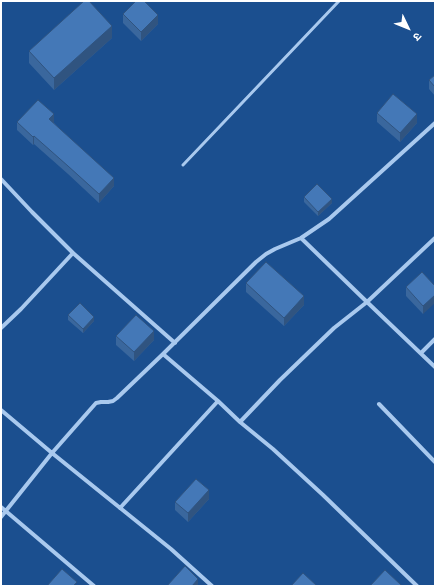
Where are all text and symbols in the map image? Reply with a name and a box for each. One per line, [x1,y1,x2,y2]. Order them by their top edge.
north arrow [388,8,428,48]
text: उ [410,30,424,43]

